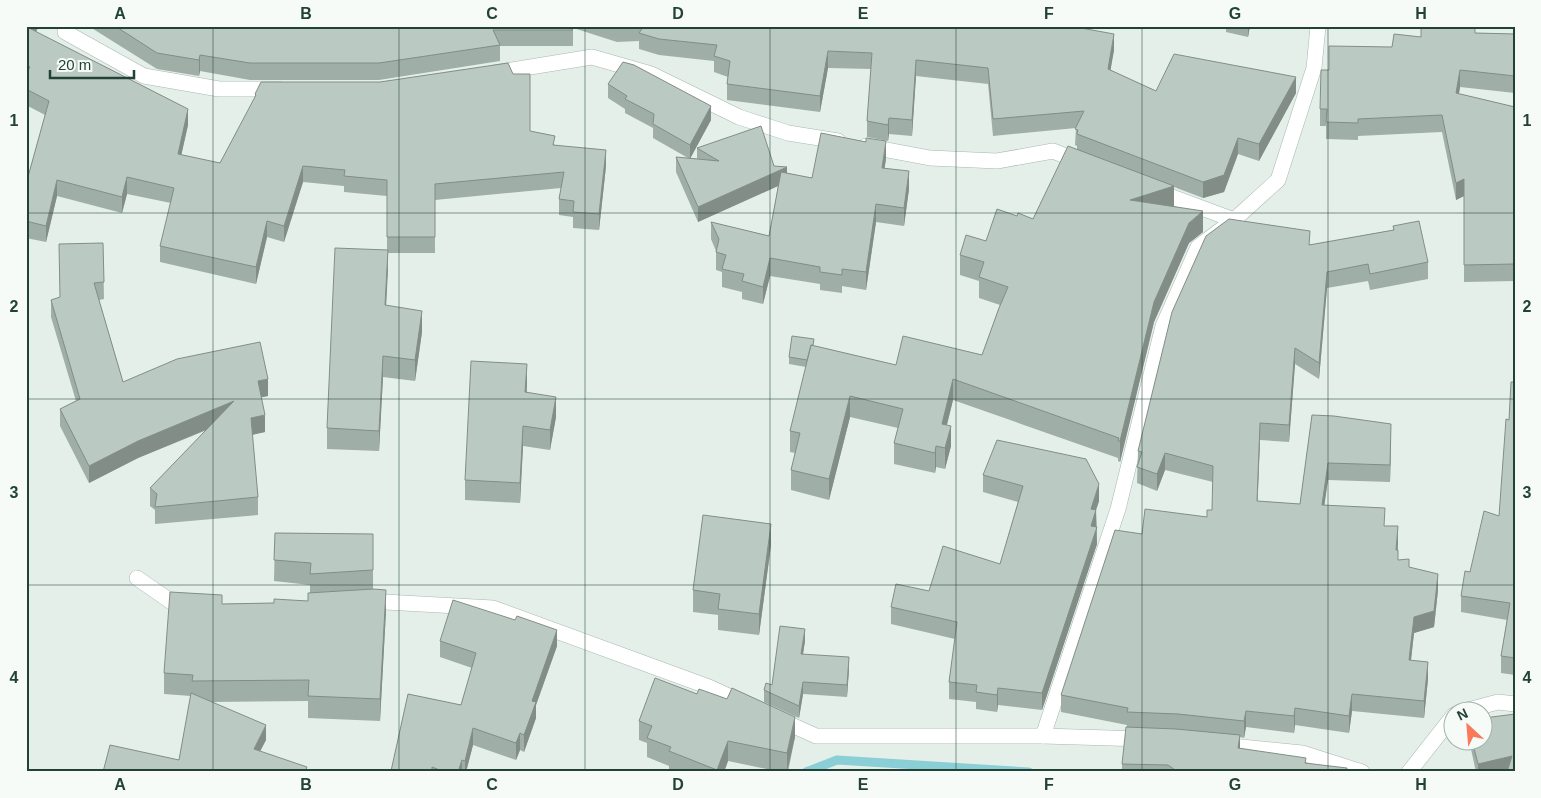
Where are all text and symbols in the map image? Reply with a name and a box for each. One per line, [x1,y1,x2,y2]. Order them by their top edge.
text: A [114,5,126,22]
text: B [300,5,312,22]
text: C [486,5,498,22]
text: D [672,5,684,22]
text: E [858,5,869,22]
text: F [1044,5,1054,22]
text: G [1229,5,1241,22]
text: H [1415,5,1427,22]
scale bar [50,48,134,80]
text: 20 m [58,56,91,73]
text: 1 [10,112,19,129]
text: 1 [1523,112,1532,129]
text: 2 [10,298,19,315]
text: 2 [1523,298,1532,315]
text: 3 [10,484,19,501]
text: 3 [1523,484,1532,501]
text: 4 [10,669,19,686]
text: 4 [1523,669,1532,686]
north arrow [1444,700,1494,750]
text: N [1454,705,1470,724]
text: A [114,776,126,793]
text: B [300,776,312,793]
text: C [486,776,498,793]
text: D [672,776,684,793]
text: E [858,776,869,793]
text: F [1044,776,1054,793]
text: G [1229,776,1241,793]
text: H [1415,776,1427,793]

